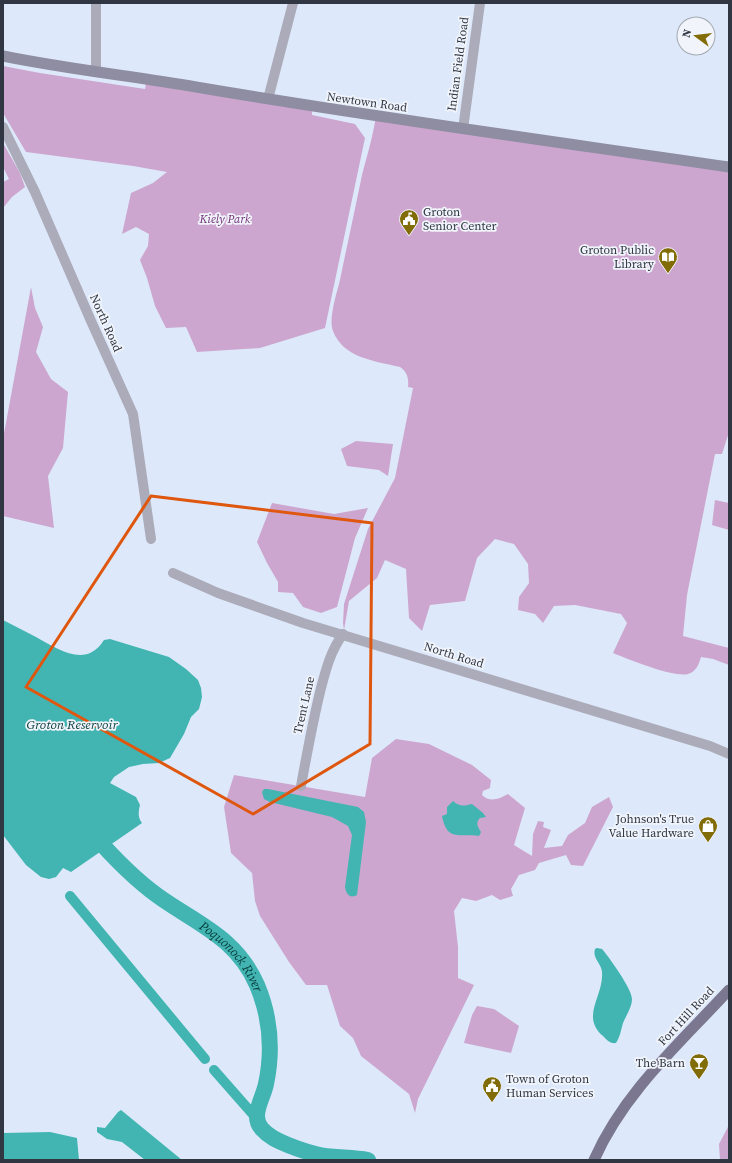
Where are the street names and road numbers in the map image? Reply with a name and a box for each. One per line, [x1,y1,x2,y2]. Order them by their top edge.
street label: Indian Field Road [443,16,473,112]
street label: Newtown Road [326,88,408,116]
street label: North Road [86,292,126,355]
street label: North Road [422,638,486,672]
street label: Trent Lane [290,675,318,735]
street label: Fort Hill Road [654,983,718,1049]

